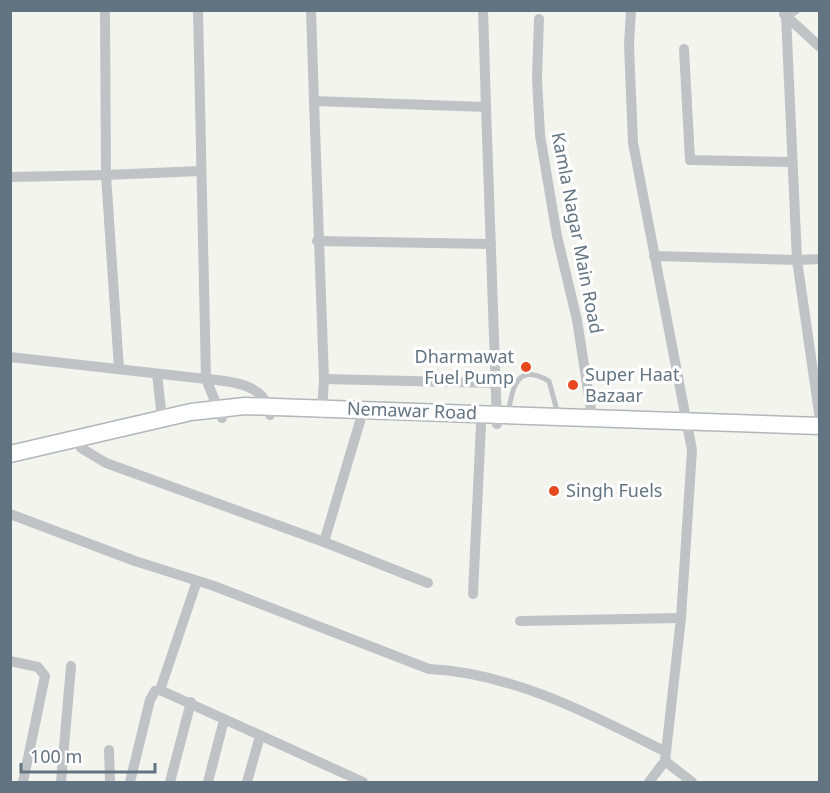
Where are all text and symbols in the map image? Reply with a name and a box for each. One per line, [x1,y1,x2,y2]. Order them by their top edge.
street label: Kamla Nagar Main Road [547,130,609,336]
place label: Dharmawat Fuel Pump [415,344,515,389]
marker: Dharmawat Fuel Pump [519,360,533,374]
place label: Super Haat Bazaar [585,362,680,407]
marker: Super Haat Bazaar [566,378,580,392]
street label: Nemawar Road [346,396,478,424]
place label: Singh Fuels [566,478,662,502]
marker: Singh Fuels [547,484,561,498]
scale bar [21,736,154,774]
text: 100 m [30,744,82,768]

